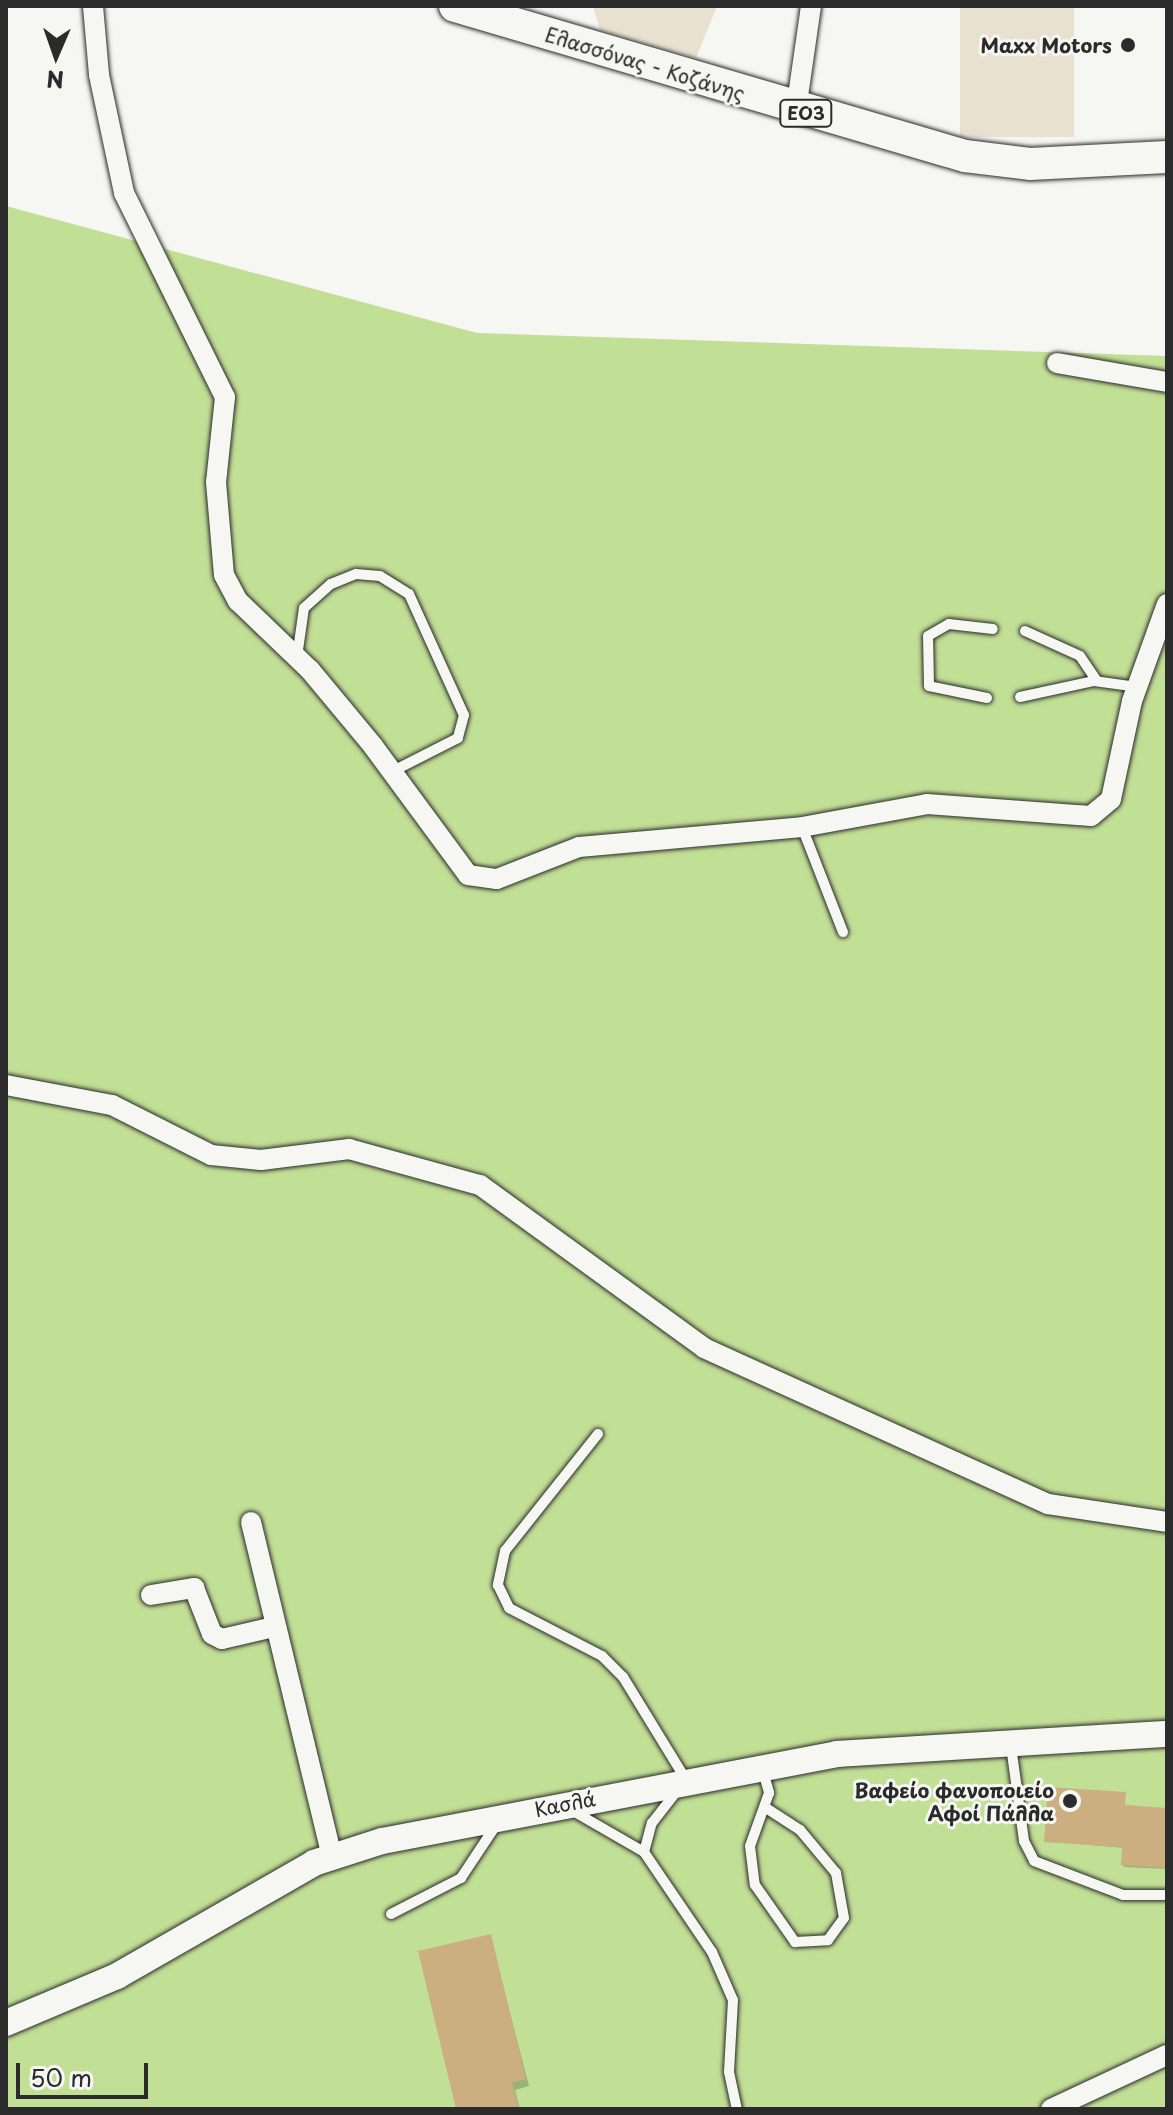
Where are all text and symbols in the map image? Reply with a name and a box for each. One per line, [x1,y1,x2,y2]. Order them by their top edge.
north arrow [16,16,96,96]
street label: Ελασσόνας - Κοζάνης [542,22,748,106]
place label: Maxx Motors [981,33,1112,57]
marker: Maxx Motors [1119,36,1137,54]
text: N [46,64,64,97]
road number: ΕΟ3 [778,99,834,127]
place label: Βαφείο φανοποιείο Αφοί Πάλλα [854,1778,1054,1825]
street label: Κασλά [532,1786,598,1822]
marker: Βαφείο φανοποιείο Αφοί Πάλλα [1061,1792,1079,1810]
scale bar [20,2047,152,2097]
text: 50 m [30,2059,92,2095]

